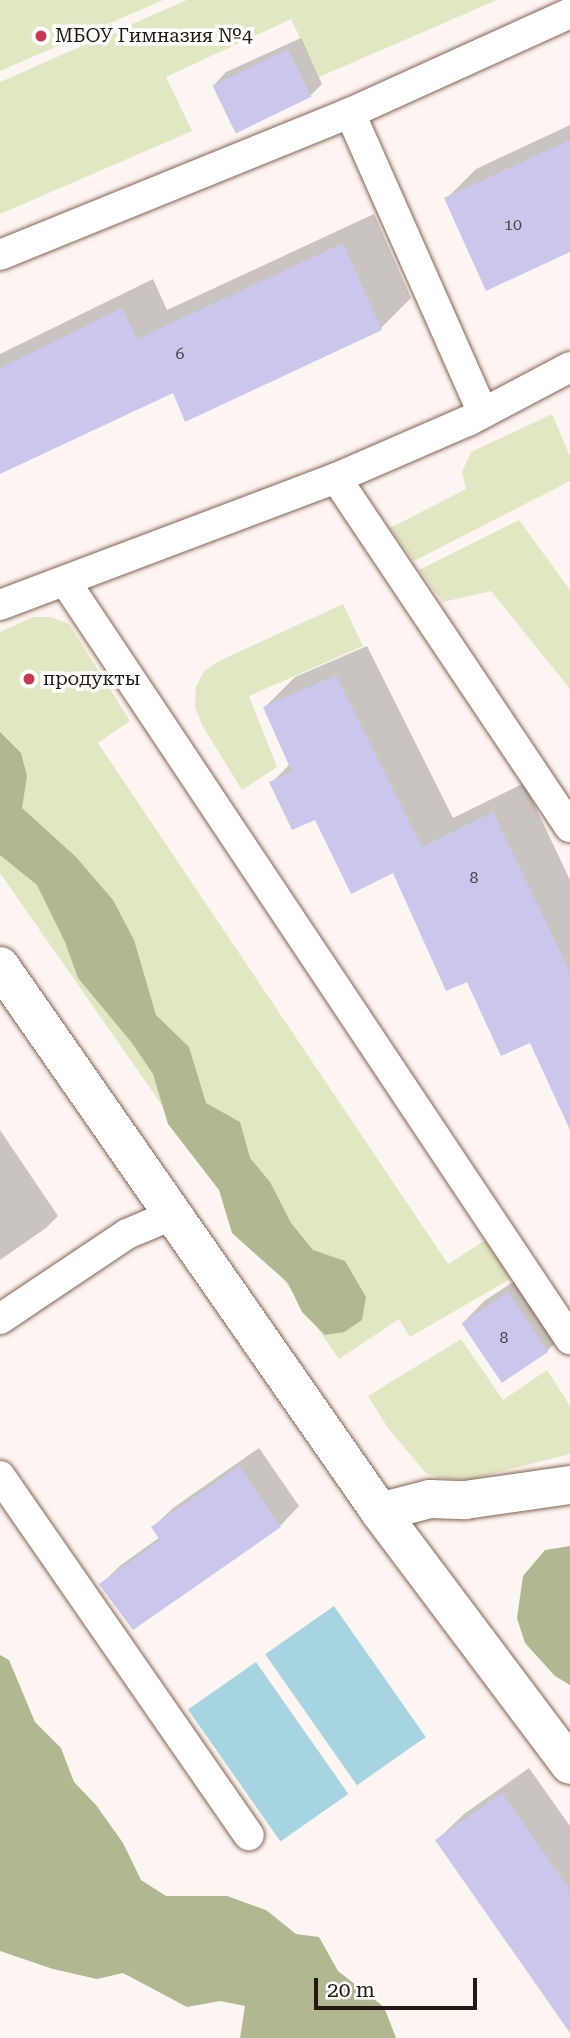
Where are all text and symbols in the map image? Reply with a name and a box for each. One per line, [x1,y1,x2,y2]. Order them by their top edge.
place label: МБОУ Гимназия №4 [55,25,253,47]
marker: МБОУ Гимназия №4 [33,28,49,44]
house number: 10 [504,215,522,235]
house number: 6 [176,344,184,364]
place label: продукты [43,668,140,690]
marker: продукты [21,671,37,687]
house number: 8 [470,868,478,888]
house number: 8 [500,1328,508,1348]
scale bar [318,1965,481,2009]
text: 20 m [327,1978,375,2002]

